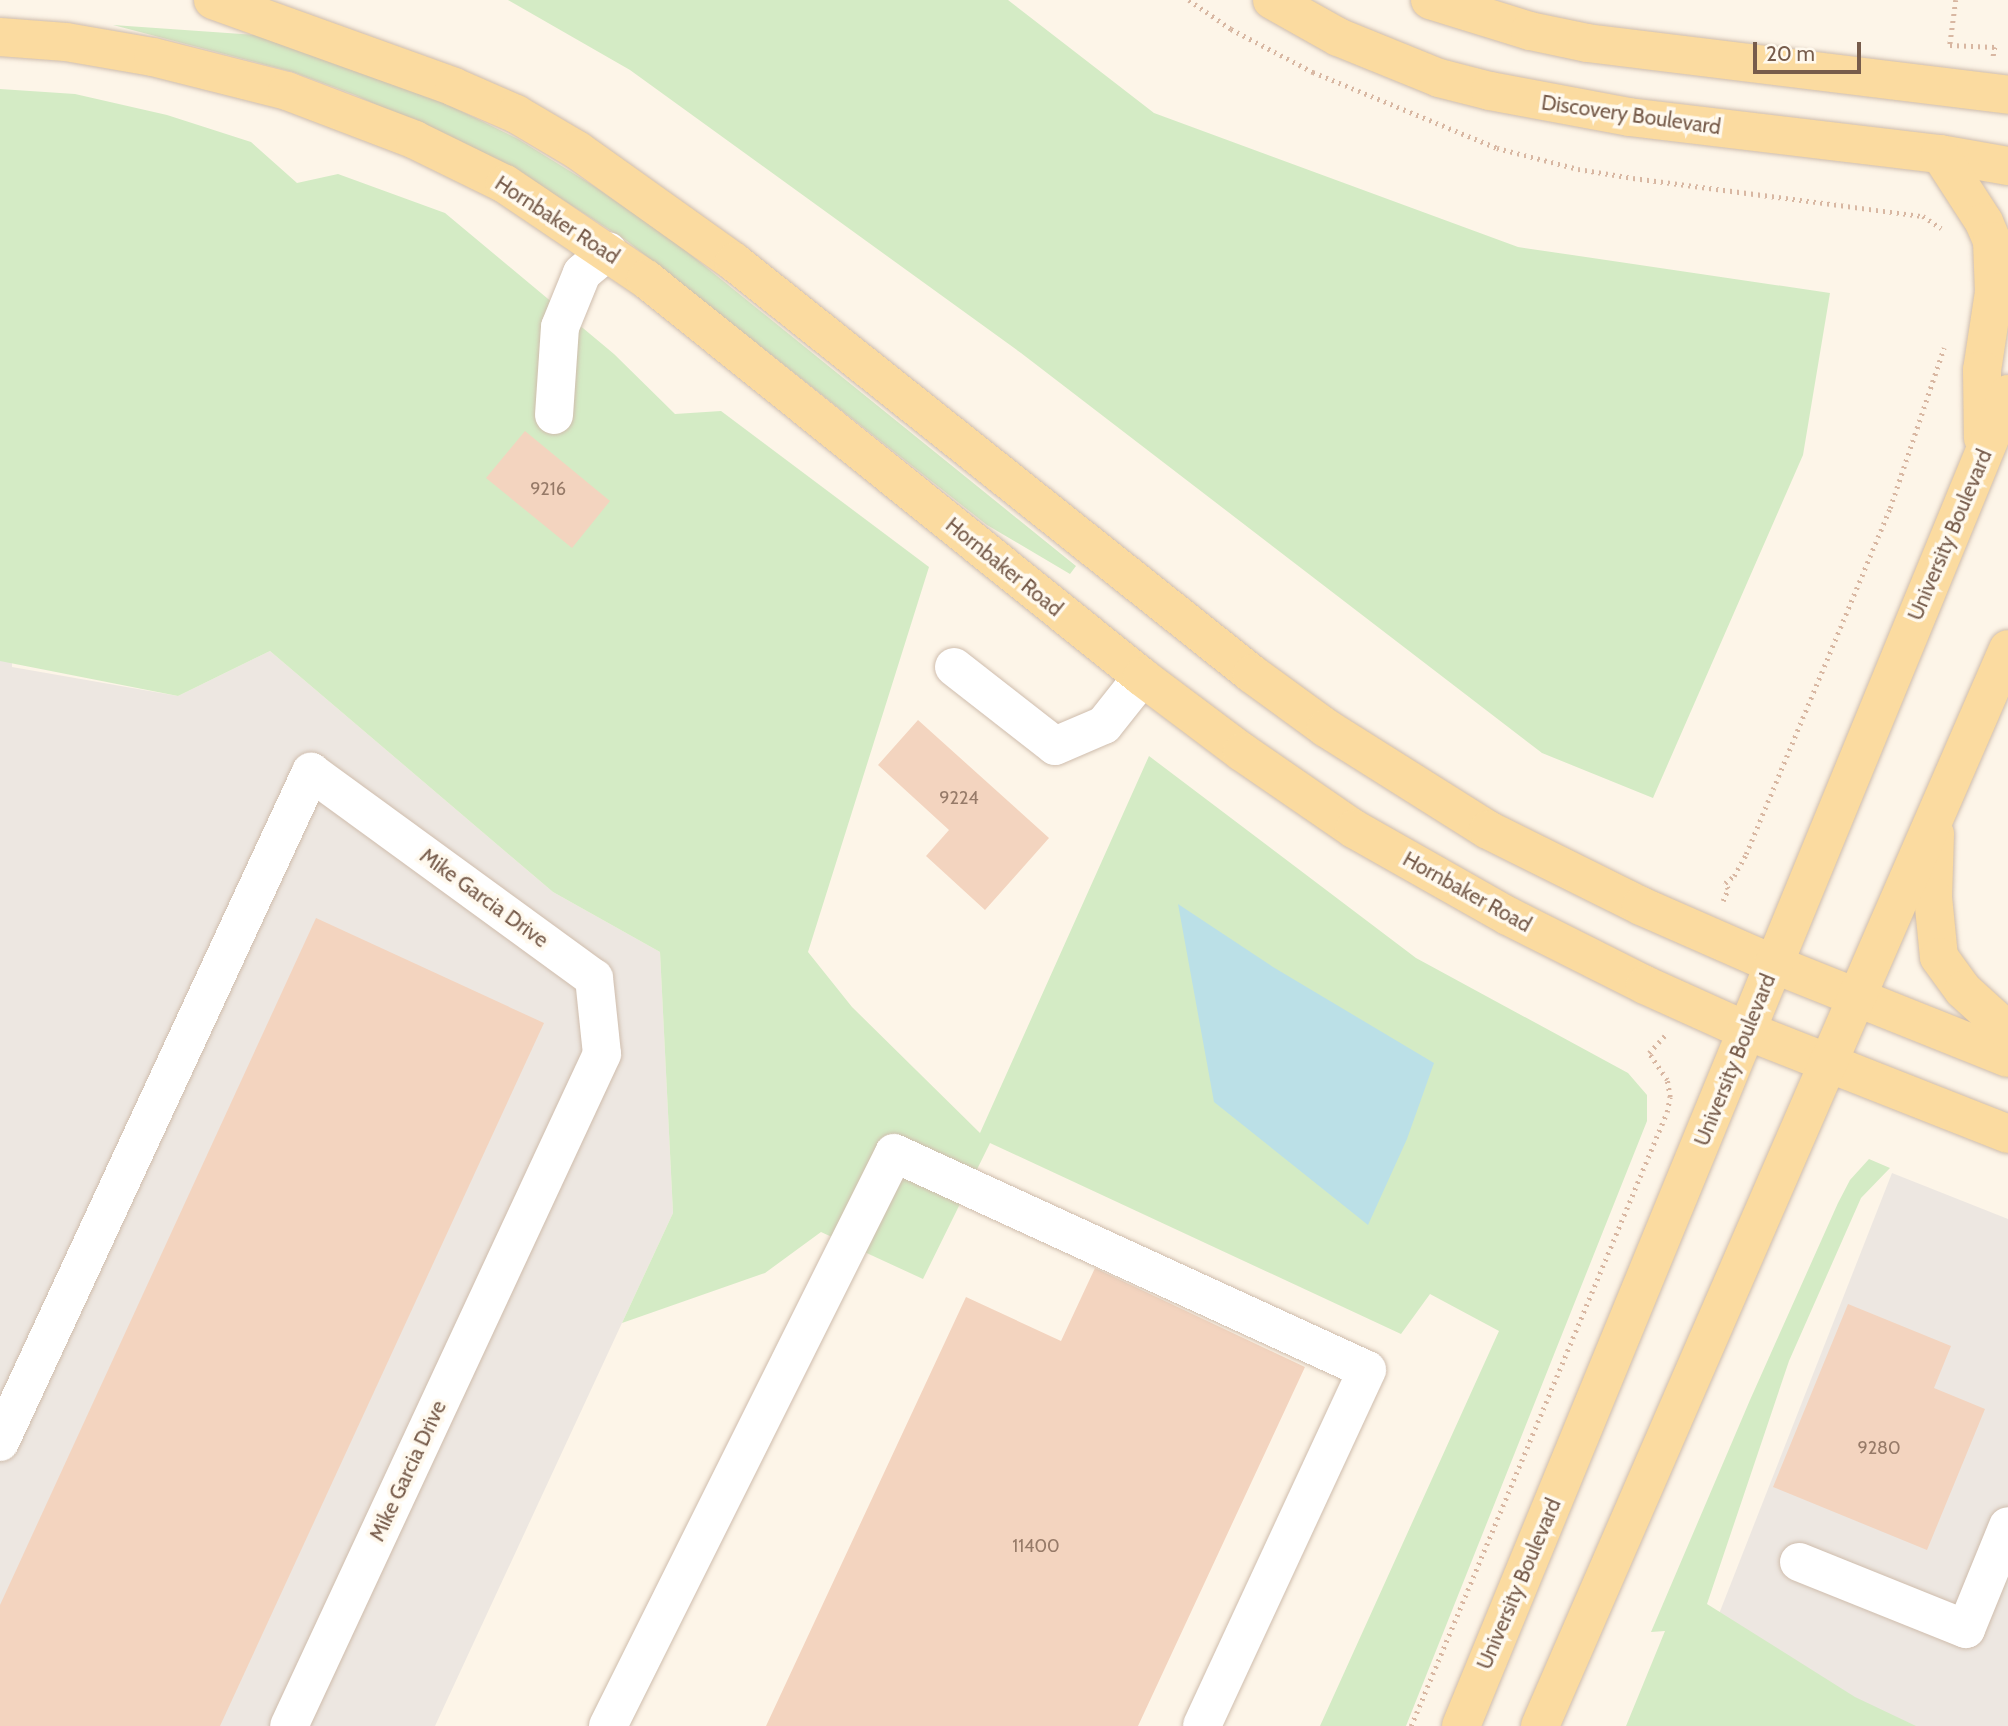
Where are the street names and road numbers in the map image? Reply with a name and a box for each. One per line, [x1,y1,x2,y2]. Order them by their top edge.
street label: Discovery Boulevard [1540,90,1722,140]
street label: Hornbaker Road [490,171,624,269]
street label: University Boulevard [1903,446,1997,624]
street label: Hornbaker Road [941,512,1067,622]
street label: Mike Garcia Drive [415,843,553,953]
street label: Hornbaker Road [1398,846,1536,938]
street label: University Boulevard [1689,970,1781,1150]
street label: Mike Garcia Drive [364,1397,452,1545]
street label: University Boulevard [1472,1495,1566,1673]

